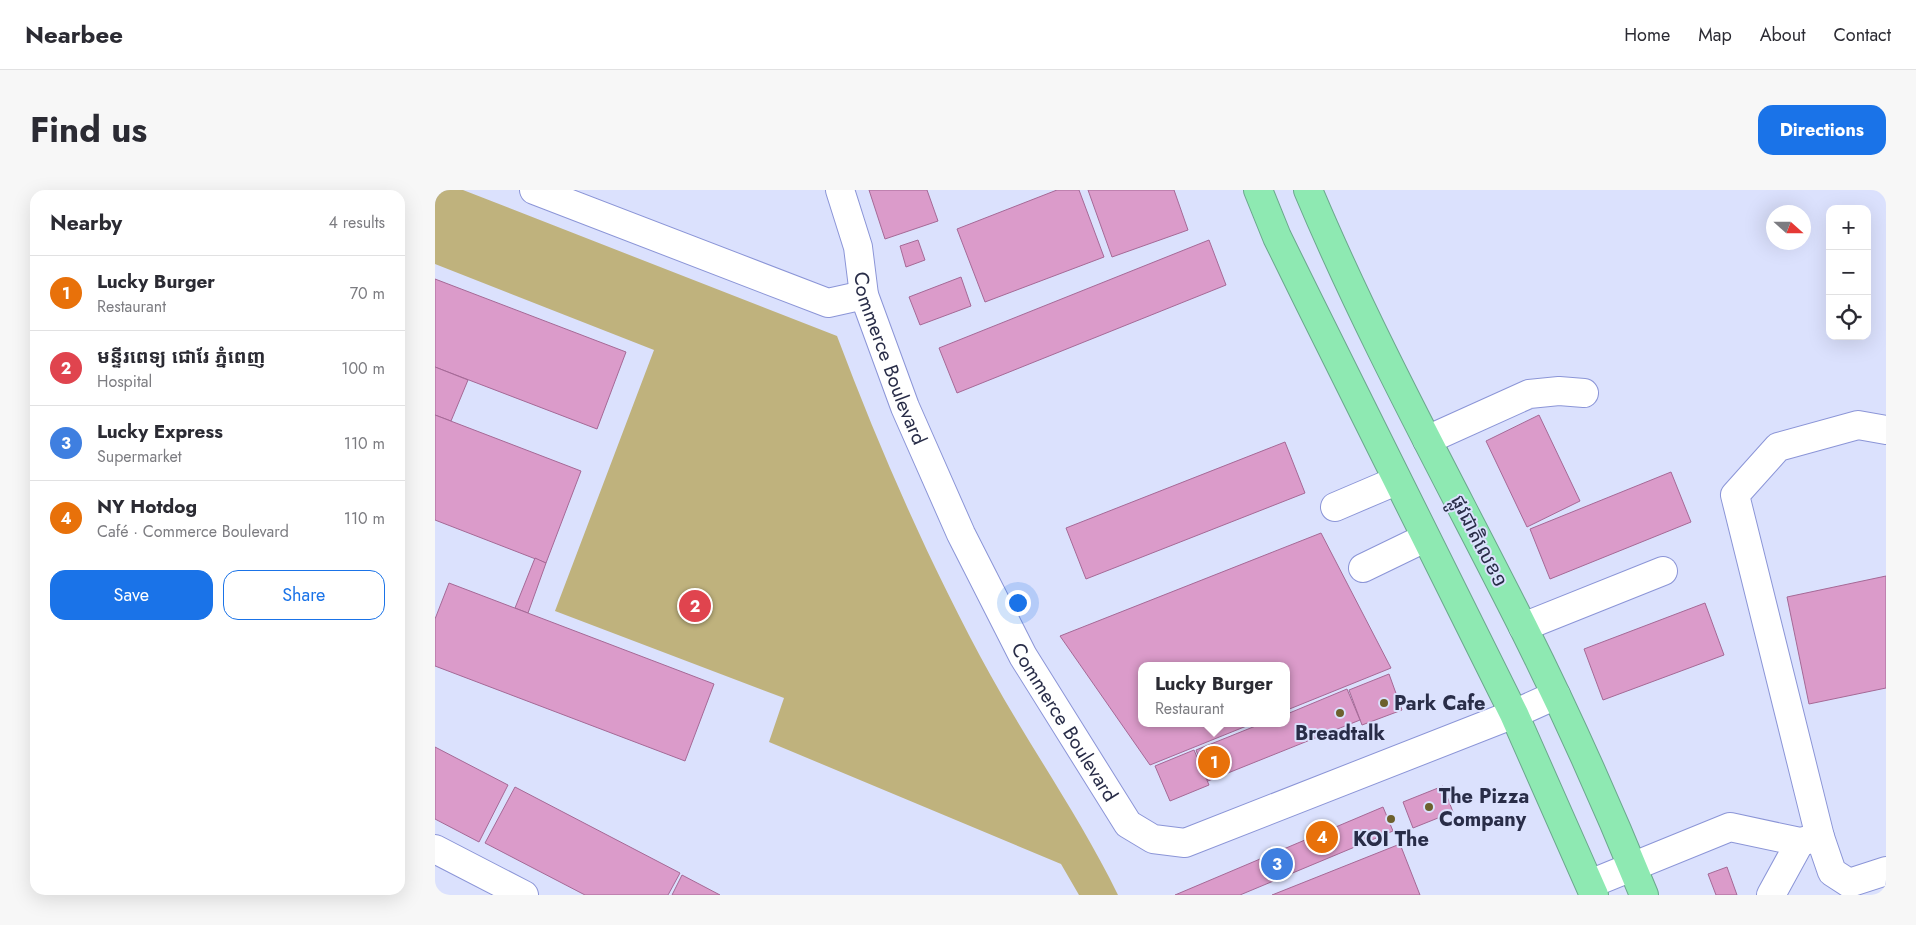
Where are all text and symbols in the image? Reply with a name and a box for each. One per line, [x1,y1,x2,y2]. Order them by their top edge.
text: Nearbee [25,17,123,52]
text: Home [1624,22,1670,48]
text: Map [1698,22,1732,48]
text: About [1760,22,1805,48]
text: Contact [1833,22,1891,48]
text: Find us [30,105,147,155]
button: Directions [1758,105,1886,155]
north arrow [1766,205,1811,250]
map controls [1826,205,1871,340]
button: + [1826,205,1871,250]
text: Nearby [50,208,122,238]
text: 4 results [329,211,385,234]
button: − [1826,250,1871,295]
text: Lucky Burger [97,268,215,295]
street label: Commerce Boulevard [847,270,934,449]
text: 1 [62,282,70,305]
text: 70 m [350,282,385,305]
text: Restaurant [97,295,166,318]
button: locate [1826,295,1871,340]
text: មន្ទីរពេទ្យ ជោរែ ភ្នំពេញ [97,343,265,370]
text: 2 [61,357,71,380]
text: 100 m [341,357,385,380]
text: Hospital [97,370,152,393]
text: Lucky Express [97,418,223,445]
text: 3 [61,432,71,455]
text: 110 m [344,432,385,455]
text: Supermarket [97,445,182,468]
street label: ផ្លូវជាតិលេខ១ [1440,490,1515,594]
text: NY Hotdog [97,493,197,520]
text: 4 [60,507,72,530]
text: 110 m [344,507,385,530]
text: Café · Commerce Boulevard [97,520,289,543]
button: Save [50,570,213,620]
button: Share [223,570,385,620]
pin: 2 [679,587,711,625]
your location [1005,590,1031,616]
street label: Commerce Boulevard [1004,638,1125,807]
popup [1138,662,1290,727]
text: Lucky Burger [1155,670,1273,697]
place label: Park Cafe [1394,689,1486,718]
text: Restaurant [1155,697,1224,720]
marker: Park Cafe [1378,697,1390,709]
marker: Breadtalk [1334,707,1346,719]
place label: Breadtalk [1295,719,1385,748]
pin: 1 [1198,743,1230,781]
place label: The Pizza Company [1439,782,1529,834]
marker: The Pizza Company [1423,801,1435,813]
marker: KOI The [1385,813,1397,825]
pin: 4 [1306,818,1338,856]
place label: KOI The [1353,825,1429,854]
pin: 3 [1261,845,1293,883]

